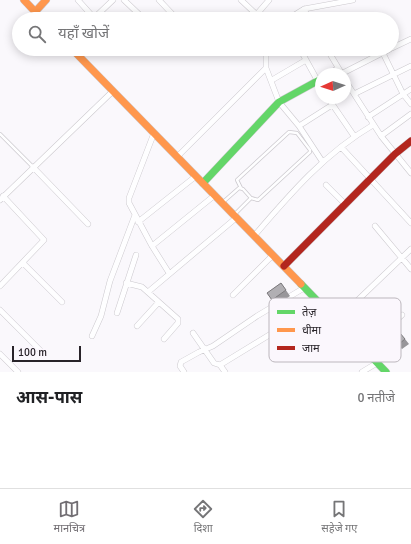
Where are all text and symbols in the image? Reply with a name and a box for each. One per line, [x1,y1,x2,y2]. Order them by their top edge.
search box [12,12,399,56]
icon: search [26,23,48,45]
text: यहाँ खोजें [58,24,109,42]
north arrow [315,68,351,104]
legend [269,298,401,362]
text: तेज़ [302,306,317,319]
text: धीमा [302,324,321,337]
text: जाम [302,342,320,355]
scale bar [12,344,81,363]
text: 100 m [18,346,47,359]
text: आस-पास [16,387,82,408]
text: 0 नतीजे [357,390,395,406]
tab: मानचित्र [54,498,85,536]
tab: दिशा [192,498,214,536]
tab: सहेजे गए [321,498,357,536]

